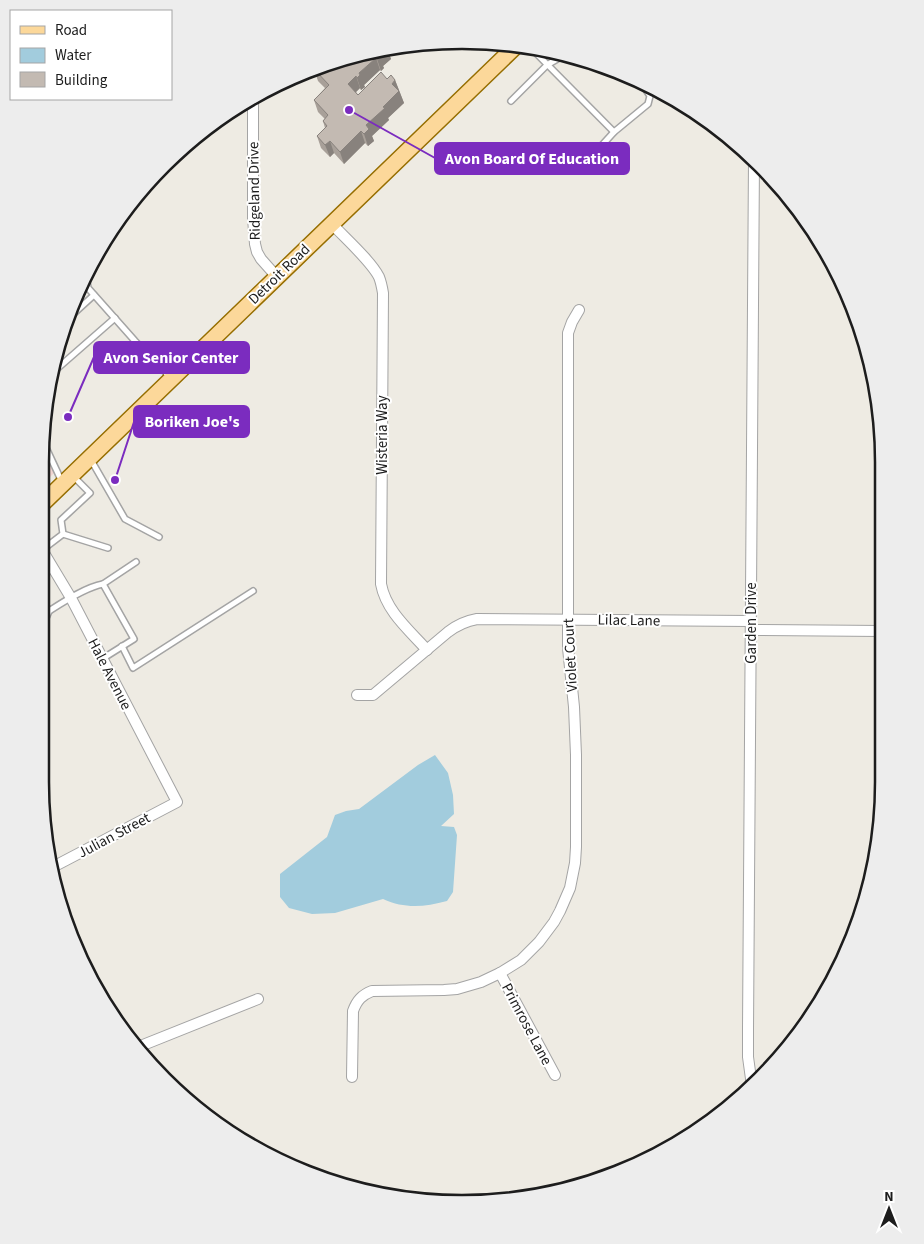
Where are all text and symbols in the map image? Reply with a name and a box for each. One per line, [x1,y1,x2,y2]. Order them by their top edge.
legend [10,10,172,100]
text: Road [55,20,87,41]
text: Water [55,45,92,66]
text: Building [55,70,108,91]
street label: Ridgeland Drive [243,141,266,241]
callout: Avon Board Of Education [435,143,629,174]
text: Avon Board Of Education [444,148,619,170]
street label: Detroit Road [244,239,315,309]
callout: Avon Senior Center [94,342,249,373]
text: Avon Senior Center [103,347,239,369]
street label: Wisteria Way [372,395,393,475]
callout: Boriken Joe's [134,406,249,437]
text: Boriken Joe's [144,411,240,433]
street label: Garden Drive [741,582,762,664]
street label: Lilac Lane [597,609,661,632]
street label: Violet Court [558,618,583,692]
street label: Hale Avenue [83,635,137,714]
street label: Julian Street [74,808,154,863]
street label: Primrose Lane [496,979,557,1069]
north arrow [864,1184,914,1234]
text: N [884,1187,894,1207]

